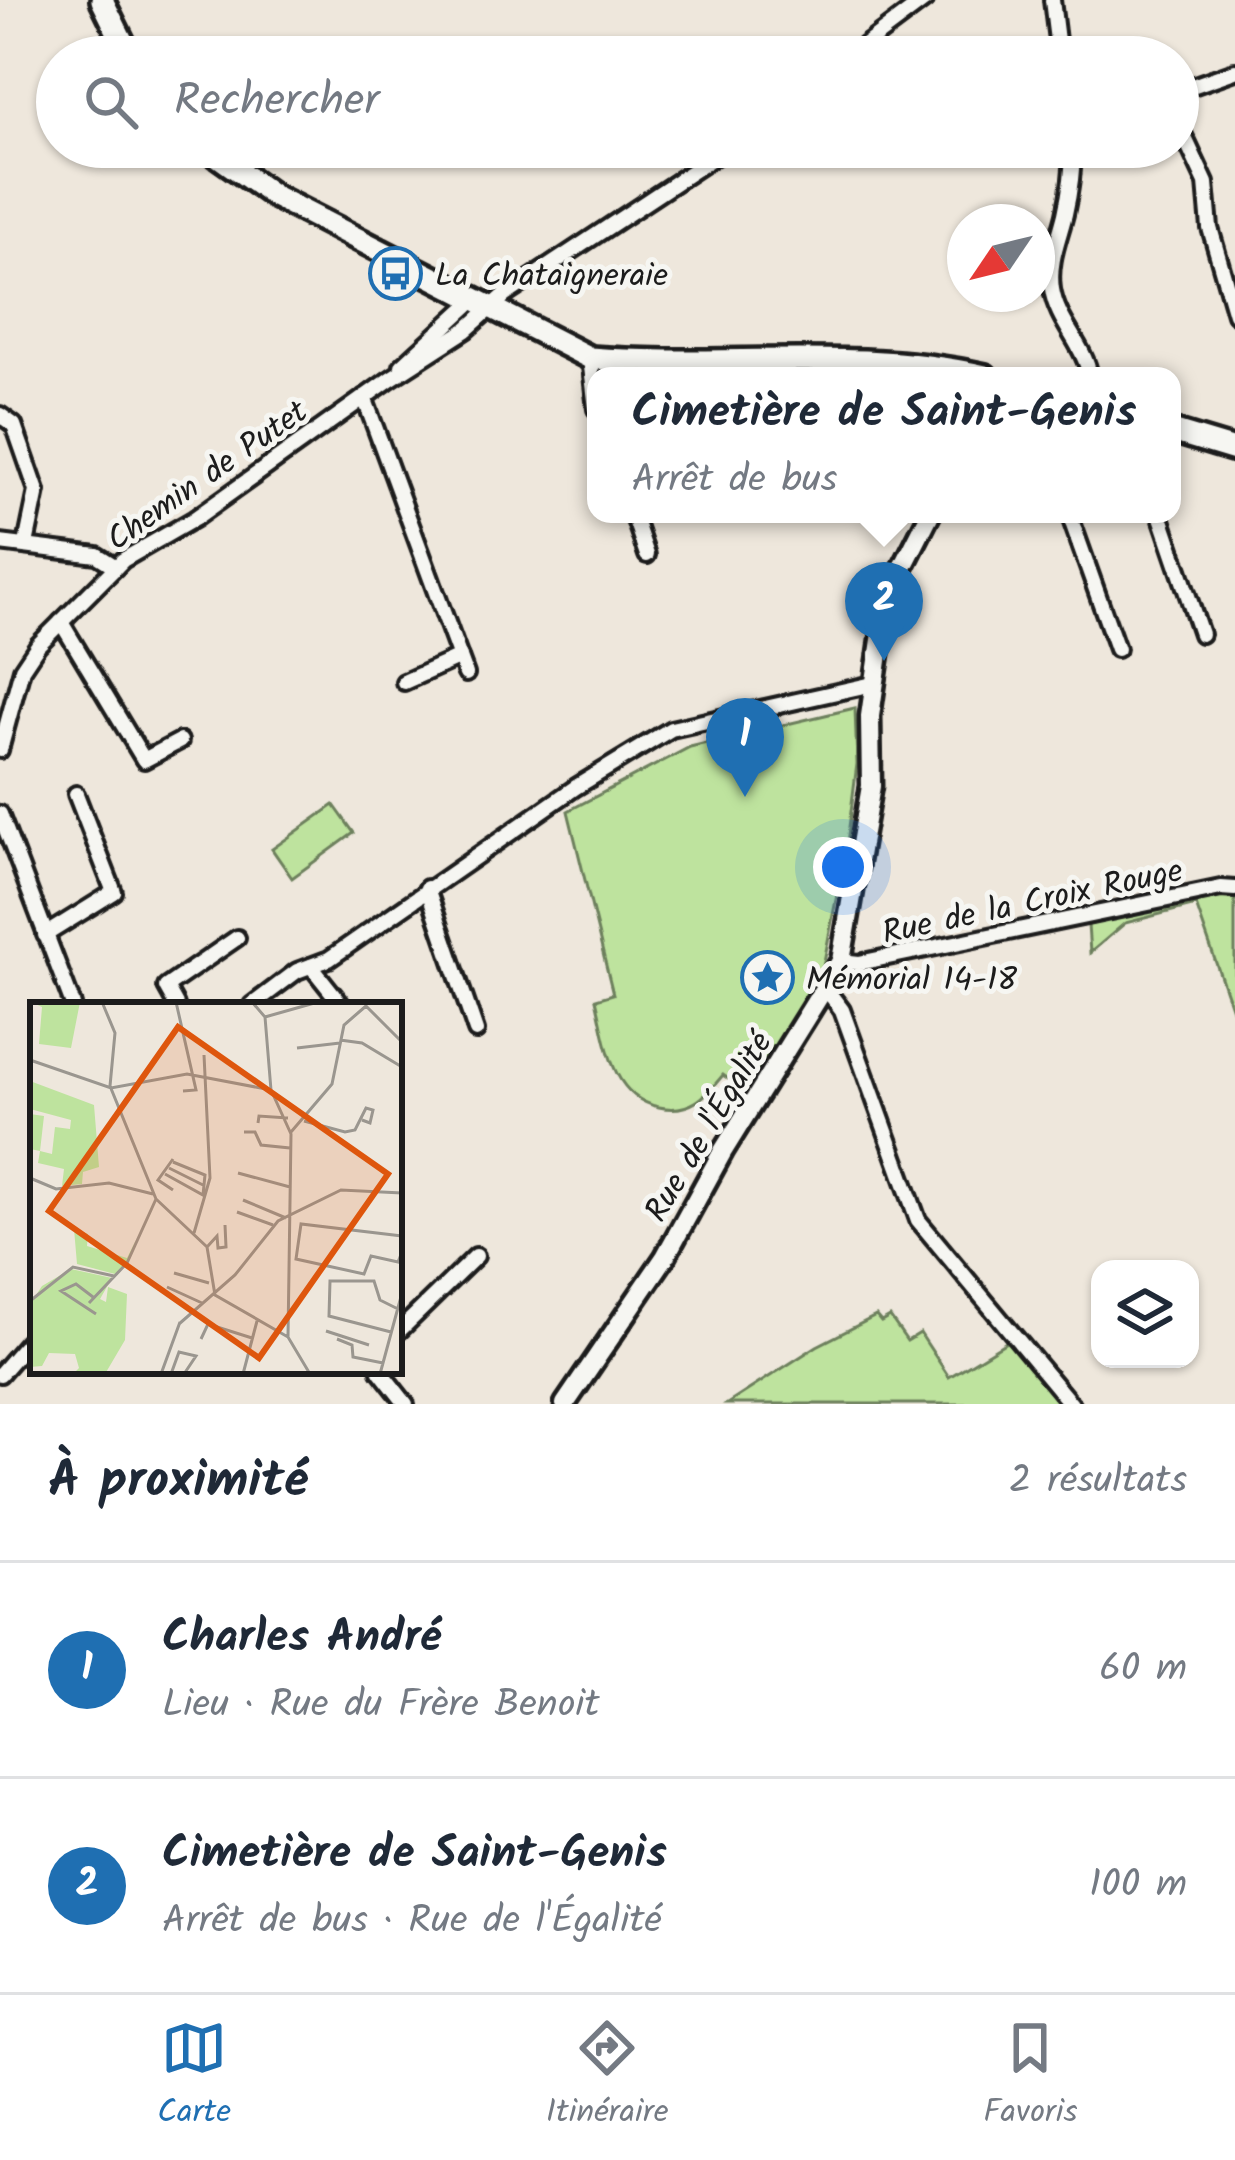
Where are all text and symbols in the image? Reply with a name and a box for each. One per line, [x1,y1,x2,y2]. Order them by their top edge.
search box [36,36,1199,168]
text: Rechercher [174,66,379,138]
icon: search [78,69,144,135]
north arrow [947,204,1055,312]
bus stop icon: La Chataigneraie [368,246,424,302]
place label: La Chataigneraie [435,251,668,304]
popup [587,367,1181,523]
text: Cimetière de Saint-Genis [632,378,1136,450]
street label: Chemin de Putet [96,387,321,566]
text: Arrêt de bus [632,450,837,512]
pin: 2 [845,562,923,661]
pin: 1 [706,698,784,797]
your location [813,837,873,897]
street label: Rue de la Croix Rouge [878,846,1188,961]
place icon: Mémorial 14-18 [739,950,795,1006]
place label: Mémorial 14-18 [806,955,1017,1008]
inset map [30,1002,402,1374]
street label: Rue de l'Égalité [632,1021,789,1233]
map controls [1091,1260,1199,1368]
button: layers [1091,1260,1199,1368]
text: À proximité [48,1442,308,1523]
text: 2 résultats [1009,1451,1187,1513]
text: Charles André [162,1603,441,1675]
text: 1 [81,1639,93,1701]
text: 60 m [1099,1639,1187,1701]
text: Lieu · Rue du Frère Benoit [162,1675,600,1737]
text: Cimetière de Saint-Genis [162,1819,667,1891]
text: 2 [76,1855,98,1917]
text: 100 m [1089,1855,1187,1917]
text: Arrêt de bus · Rue de l'Égalité [162,1891,662,1953]
tab: Carte [157,2015,231,2140]
tab: Itinéraire [546,2015,669,2140]
tab: Favoris [983,2015,1078,2140]

